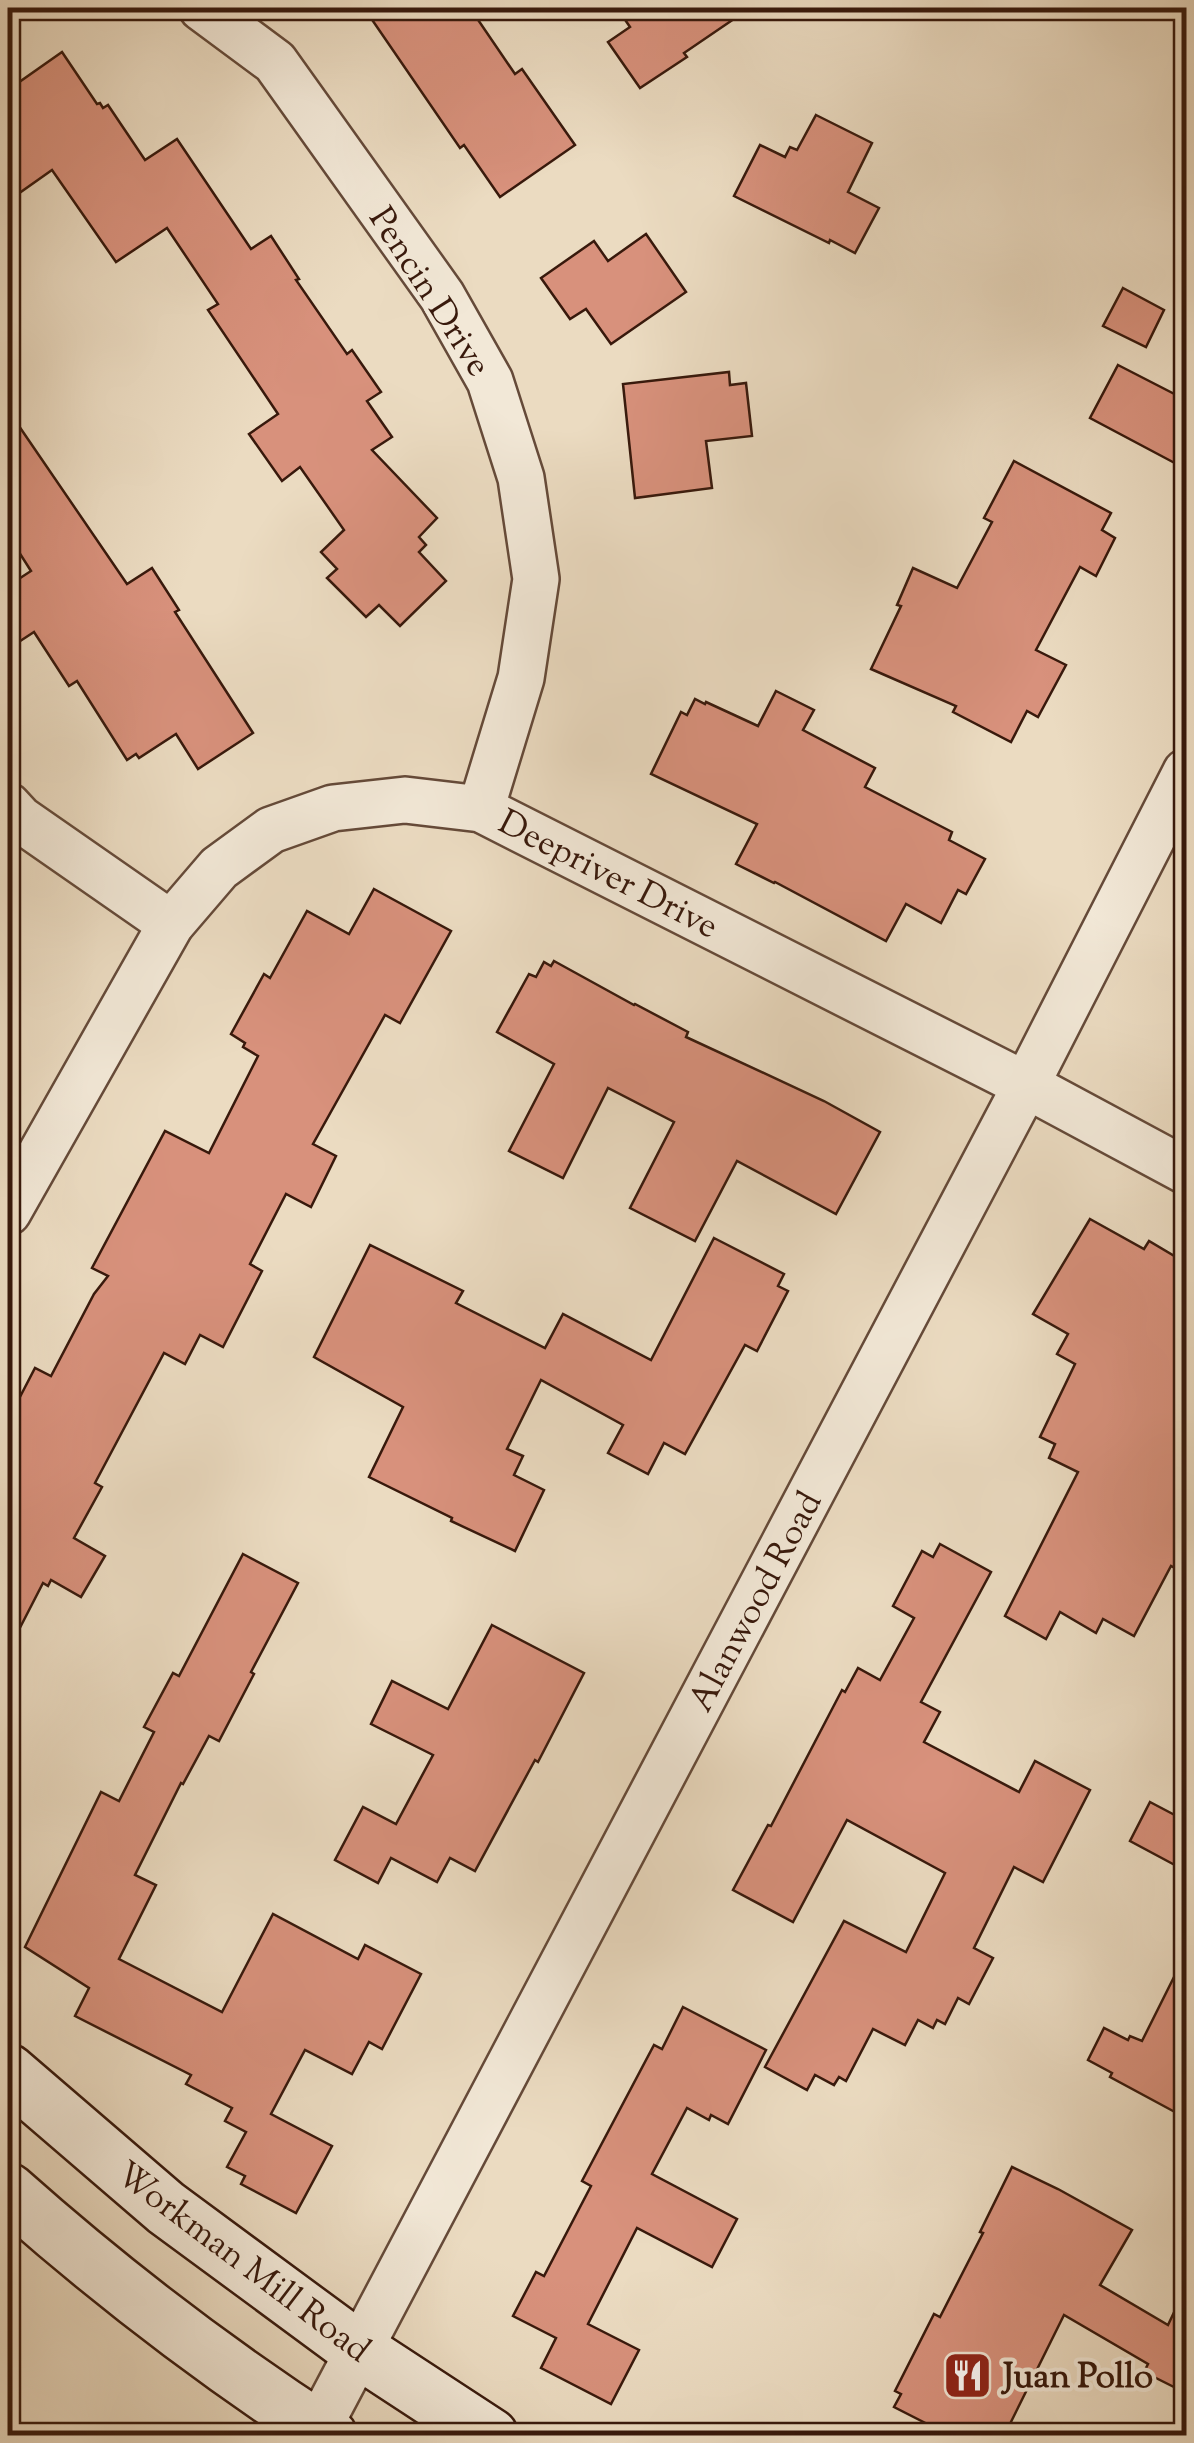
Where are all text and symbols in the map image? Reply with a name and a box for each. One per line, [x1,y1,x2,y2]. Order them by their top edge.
street label: Pencin Drive [354,198,502,388]
street label: Deepriver Drive [489,799,726,953]
street label: Alanwood Road [677,1483,837,1722]
street label: Workman Mill Road [104,2151,380,2377]
restaurant icon: Juan Pollo [942,2349,994,2401]
place label: Juan Pollo [1000,2353,1153,2404]

